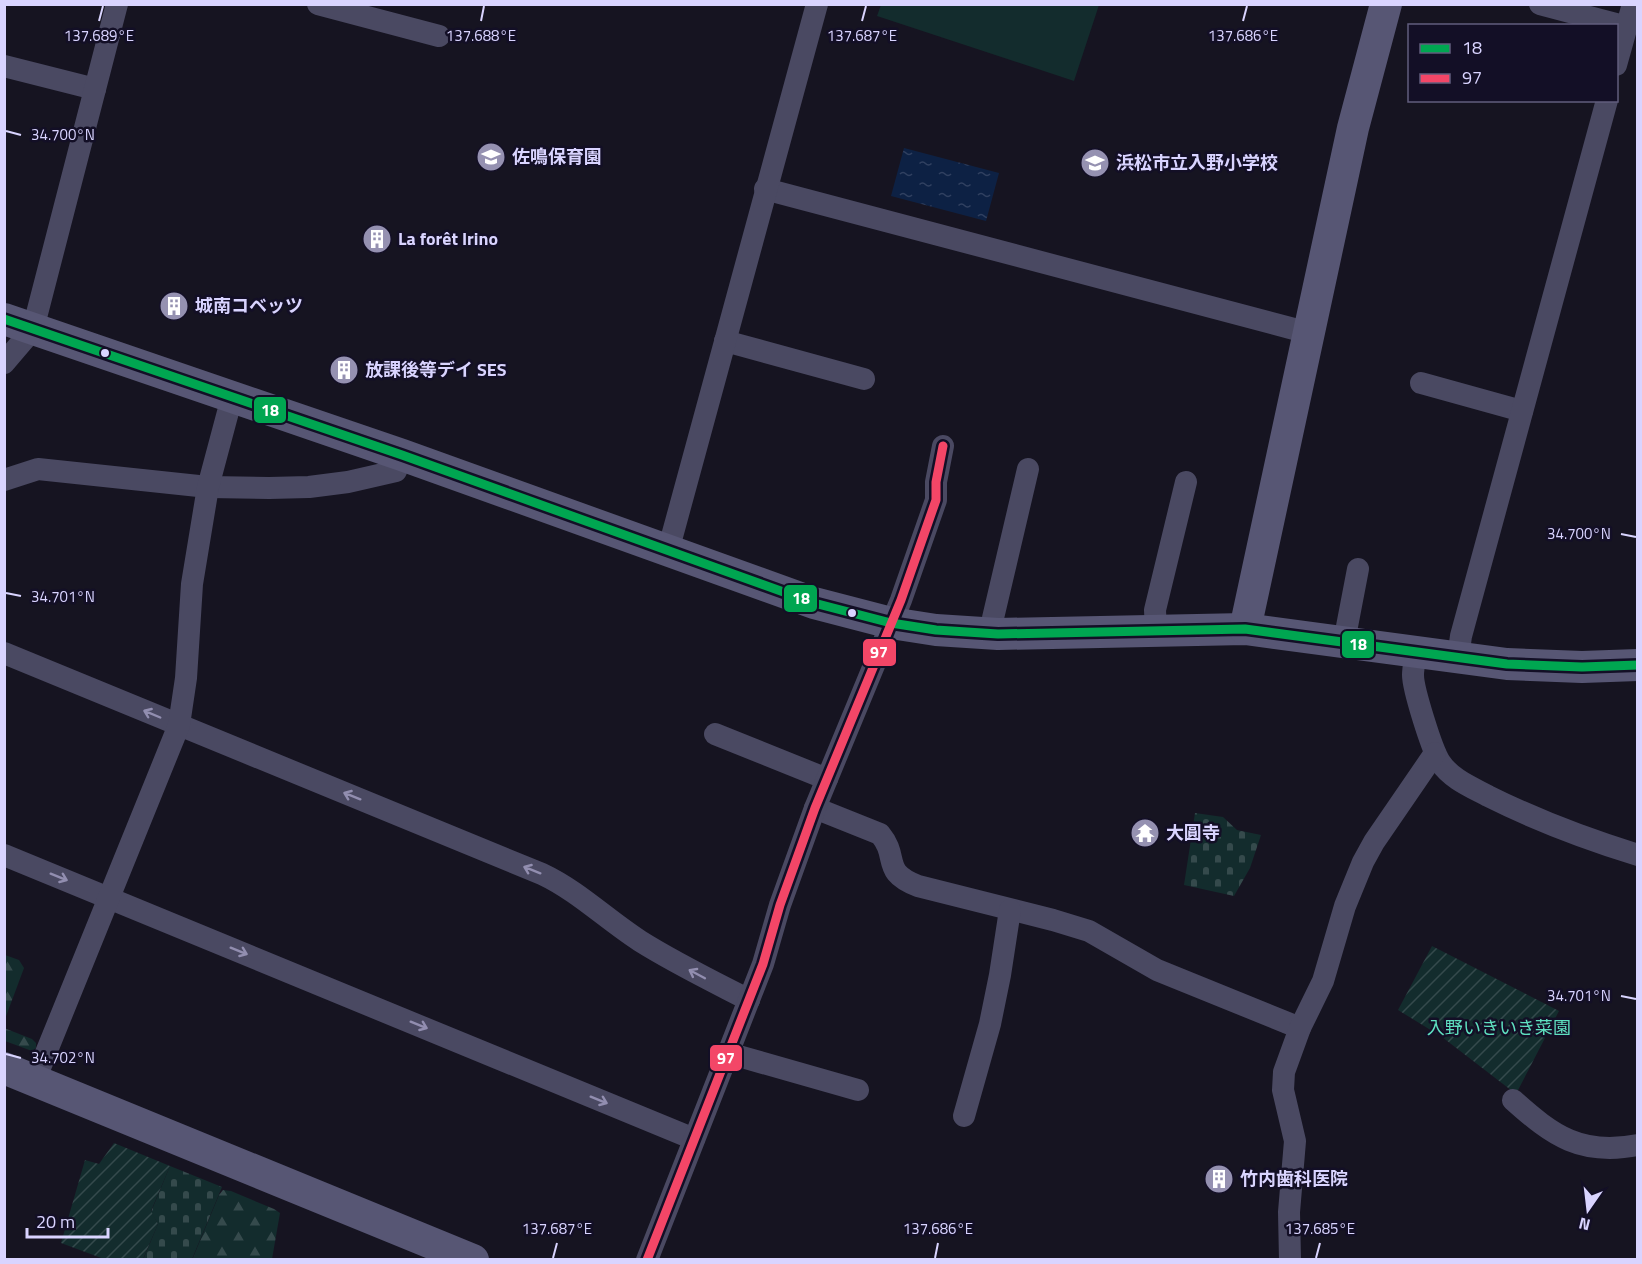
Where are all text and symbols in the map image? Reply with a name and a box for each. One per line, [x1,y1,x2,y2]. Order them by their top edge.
text: 137.689°E [64,24,134,47]
text: 137.688°E [446,24,516,47]
text: 137.687°E [827,24,897,47]
text: 137.686°E [1208,24,1278,47]
legend [1408,24,1618,102]
text: 18 [1462,34,1482,61]
text: 97 [1462,64,1482,91]
text: 34.700°N [31,123,95,146]
school or university icon: 佐鳴保育園 [475,141,507,173]
place label: 佐鳴保育園 [512,143,602,170]
school or university icon: 浜松市立入野小学校 [1079,147,1111,179]
place label: 浜松市立入野小学校 [1116,149,1278,176]
building icon: La forêt Irino [361,223,393,255]
place label: La forêt Irino [398,225,498,252]
building icon: 城南コベッツ [158,290,190,322]
place label: 城南コベッツ [195,292,303,319]
unlabelled marker [99,347,111,359]
building icon: 放課後等デイ SES [328,354,360,386]
place label: 放課後等デイ SES [365,356,507,383]
line badge: 18 [253,396,287,424]
text: 18 [261,398,279,422]
text: 34.700°N [1547,522,1611,545]
line badge: 18 [783,584,818,613]
text: 34.701°N [31,585,95,608]
text: 18 [792,586,810,610]
unlabelled marker [846,607,858,619]
line badge: 18 [1341,630,1375,659]
text: 18 [1349,632,1367,656]
line badge: 97 [862,638,897,667]
text: 97 [870,640,888,664]
one-way arrow [143,708,162,719]
one-way arrow [343,790,362,801]
temple icon: 大圓寺 [1129,817,1161,849]
place label: 大圓寺 [1166,819,1220,846]
one-way arrow [524,864,542,875]
one-way arrow [49,872,67,883]
one-way arrow [229,946,248,957]
one-way arrow [688,968,706,979]
text: 34.701°N [1547,984,1611,1007]
park label: 入野いきいき菜園 [1427,1014,1571,1041]
one-way arrow [409,1021,428,1032]
line badge: 97 [709,1044,743,1072]
text: 34.702°N [31,1046,95,1069]
text: 97 [717,1046,735,1070]
one-way arrow [590,1095,608,1106]
building icon: 竹内歯科医院 [1203,1163,1235,1195]
place label: 竹内歯科医院 [1240,1165,1348,1192]
north arrow [1558,1180,1618,1240]
scale bar [27,1201,108,1239]
text: 20 m [36,1208,75,1235]
text: N [1576,1212,1593,1238]
text: 137.687°E [522,1217,592,1240]
text: 137.686°E [903,1217,973,1240]
text: 137.685°E [1285,1217,1355,1240]

